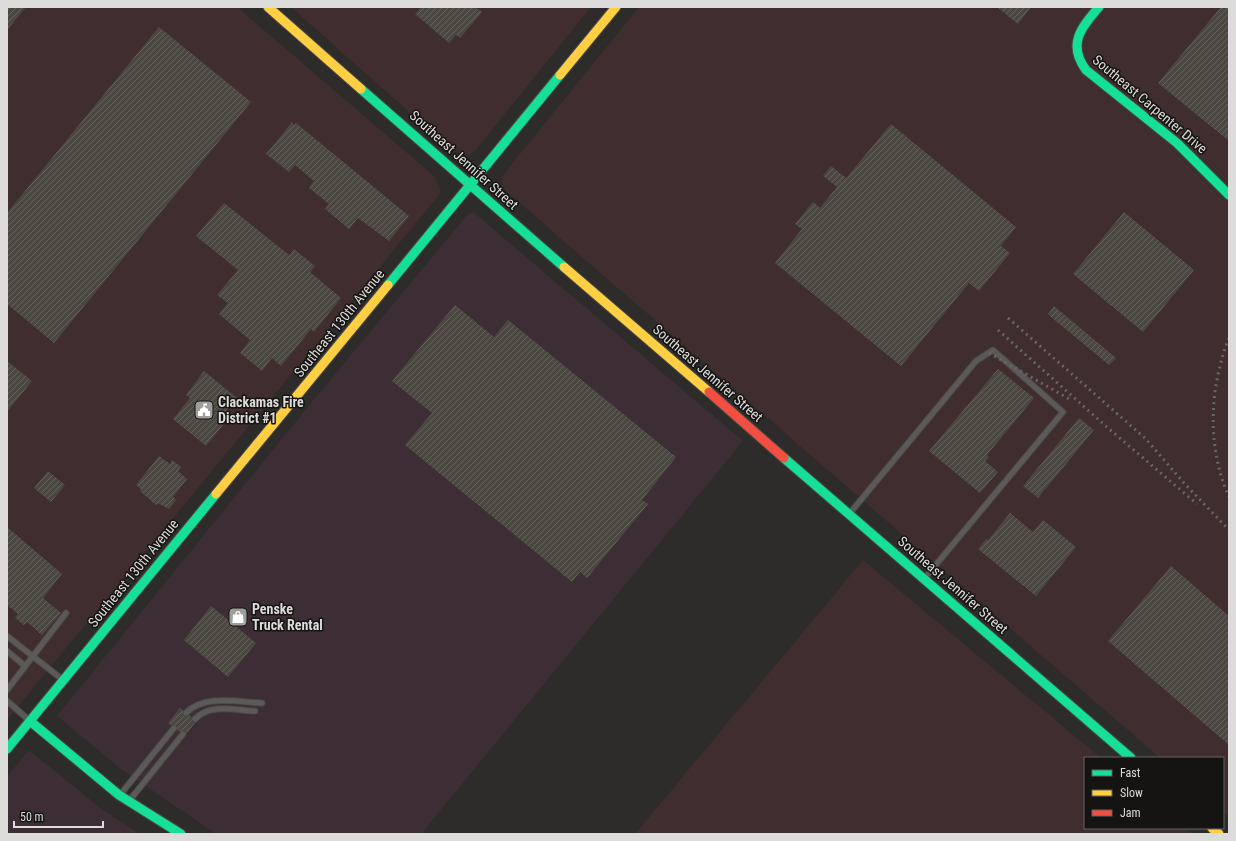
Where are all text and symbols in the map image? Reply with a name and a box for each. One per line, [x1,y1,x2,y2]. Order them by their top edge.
street label: Southeast Carpenter Drive [1090,52,1211,157]
street label: Southeast Jennifer Street [407,107,521,213]
street label: Southeast 130th Avenue [291,266,388,380]
street label: Southeast Jennifer Street [650,321,766,425]
place label: Clackamas Fire District #1 [218,394,304,426]
public building icon: Clackamas Fire District #1 [193,399,215,421]
street label: Southeast 130th Avenue [85,516,182,630]
street label: Southeast Jennifer Street [895,533,1011,637]
place label: Penske Truck Rental [252,601,323,633]
shop icon: Penske Truck Rental [227,606,249,628]
legend [1084,757,1224,829]
text: Fast [1120,766,1141,780]
text: Slow [1120,786,1143,800]
scale bar [14,803,103,829]
text: Jam [1120,806,1141,820]
text: 50 m [20,810,44,824]

